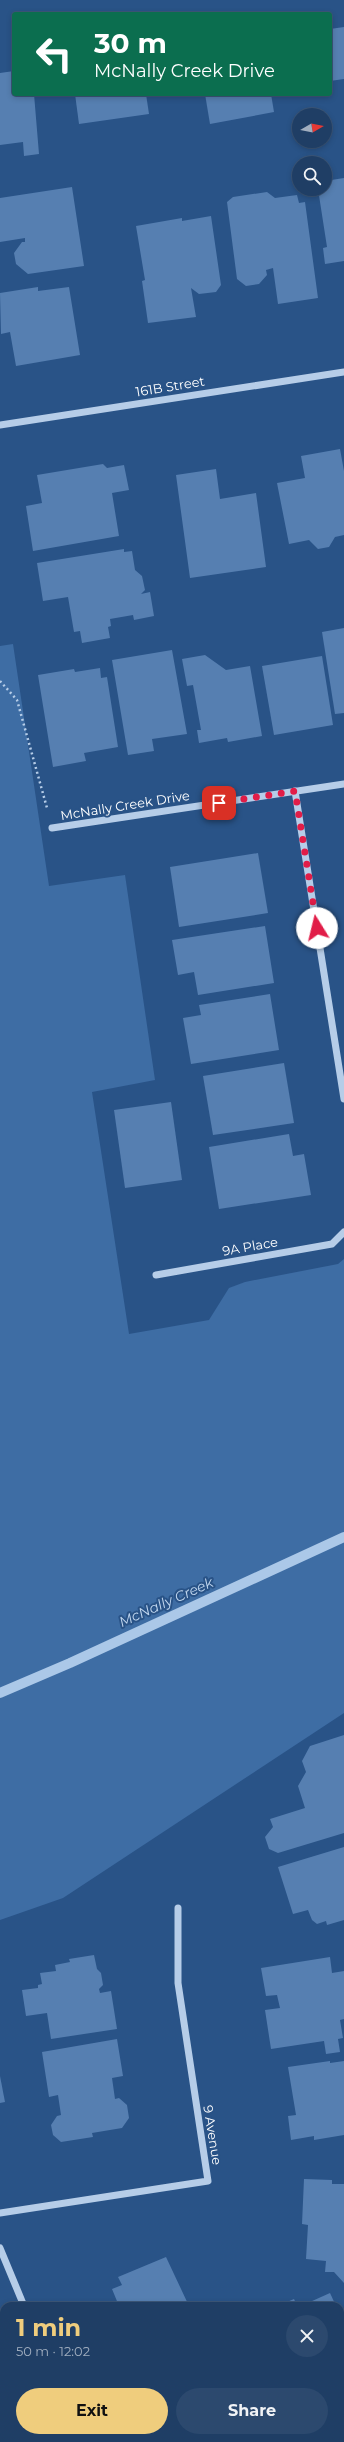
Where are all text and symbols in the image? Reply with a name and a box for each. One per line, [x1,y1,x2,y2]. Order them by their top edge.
text: 30 m [94,26,167,60]
icon: left [28,28,80,80]
text: McNally Creek Drive [94,60,275,82]
north arrow [292,108,332,148]
map controls [292,108,332,196]
button: search [292,156,332,196]
street label: 161B Street [134,373,206,399]
pin [202,786,236,820]
street label: McNally Creek Drive [59,787,191,823]
icon: arrive [208,792,230,814]
position arrow [296,907,338,949]
street label: 9A Place [221,1233,279,1259]
water label: McNally Creek [116,1573,217,1631]
street label: 9 Avenue [200,2104,226,2166]
text: 1 min [16,2313,81,2342]
button: close [286,2315,328,2357]
text: 50 m · 12:02 [16,2343,90,2359]
button: Exit [16,2388,168,2434]
button: Share [176,2388,328,2434]

